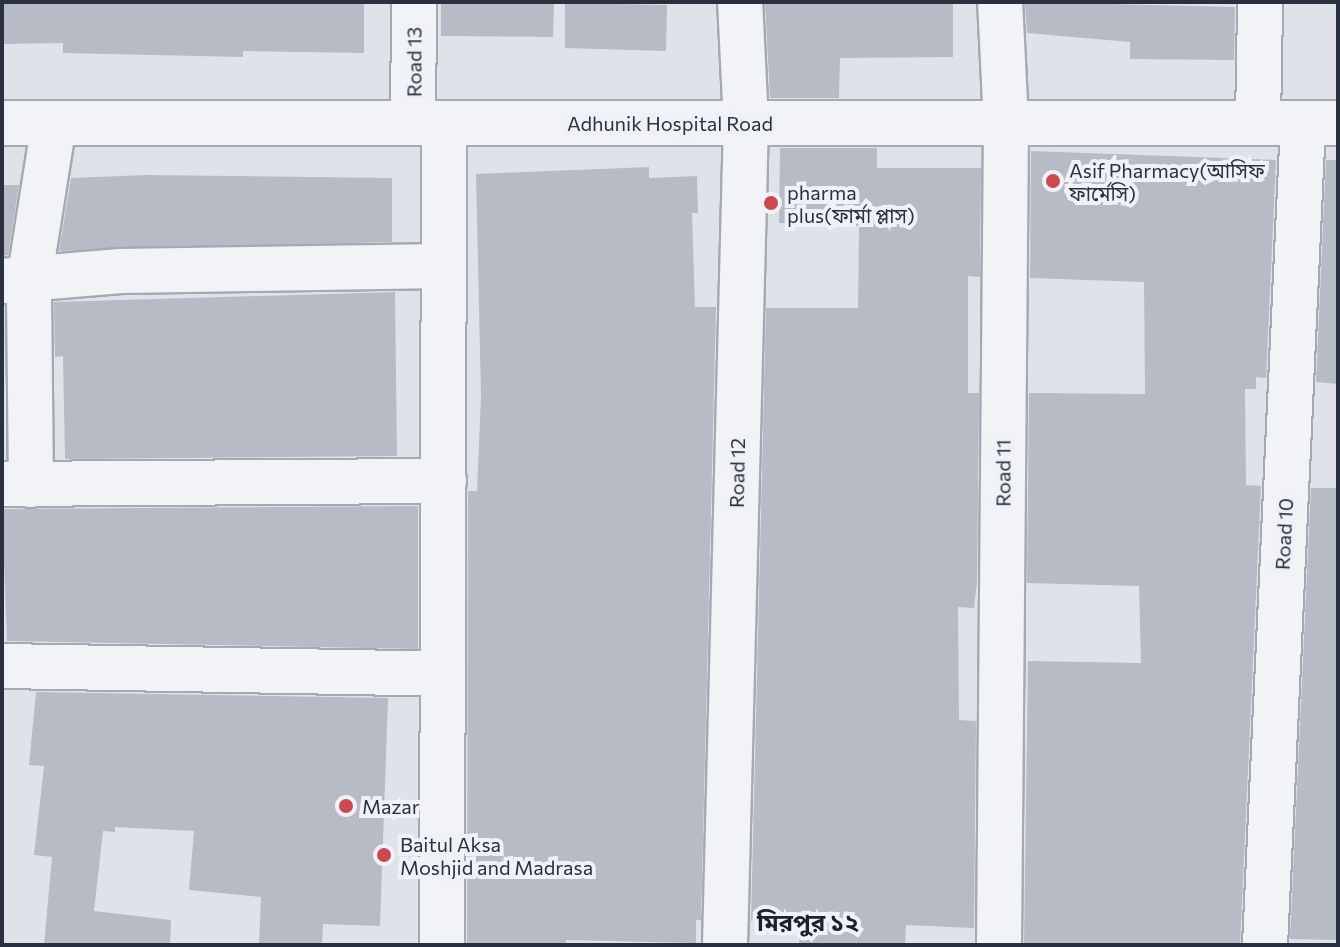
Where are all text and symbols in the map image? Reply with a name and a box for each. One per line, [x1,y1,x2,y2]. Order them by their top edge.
street label: Road 13 [402,27,426,97]
street label: Adhunik Hospital Road [567,111,773,135]
place label: Asif Pharmacy(আসিফ ফার্মেসি) [1069,158,1265,205]
marker: Asif Pharmacy(আসিফ ফার্মেসি) [1044,172,1062,190]
place label: pharma plus(ফার্মা প্লাস) [787,180,915,227]
marker: pharma plus(ফার্মা প্লাস) [762,194,780,212]
street label: Road 12 [724,438,750,508]
street label: Road 11 [991,439,1015,507]
street label: Road 10 [1270,497,1298,571]
place label: Mazar [362,794,420,818]
marker: Mazar [337,797,355,815]
place label: Baitul Aksa Moshjid and Madrasa [400,832,593,879]
marker: Baitul Aksa Moshjid and Madrasa [375,846,393,864]
district label: মিরপুর ১২ [757,908,859,936]

